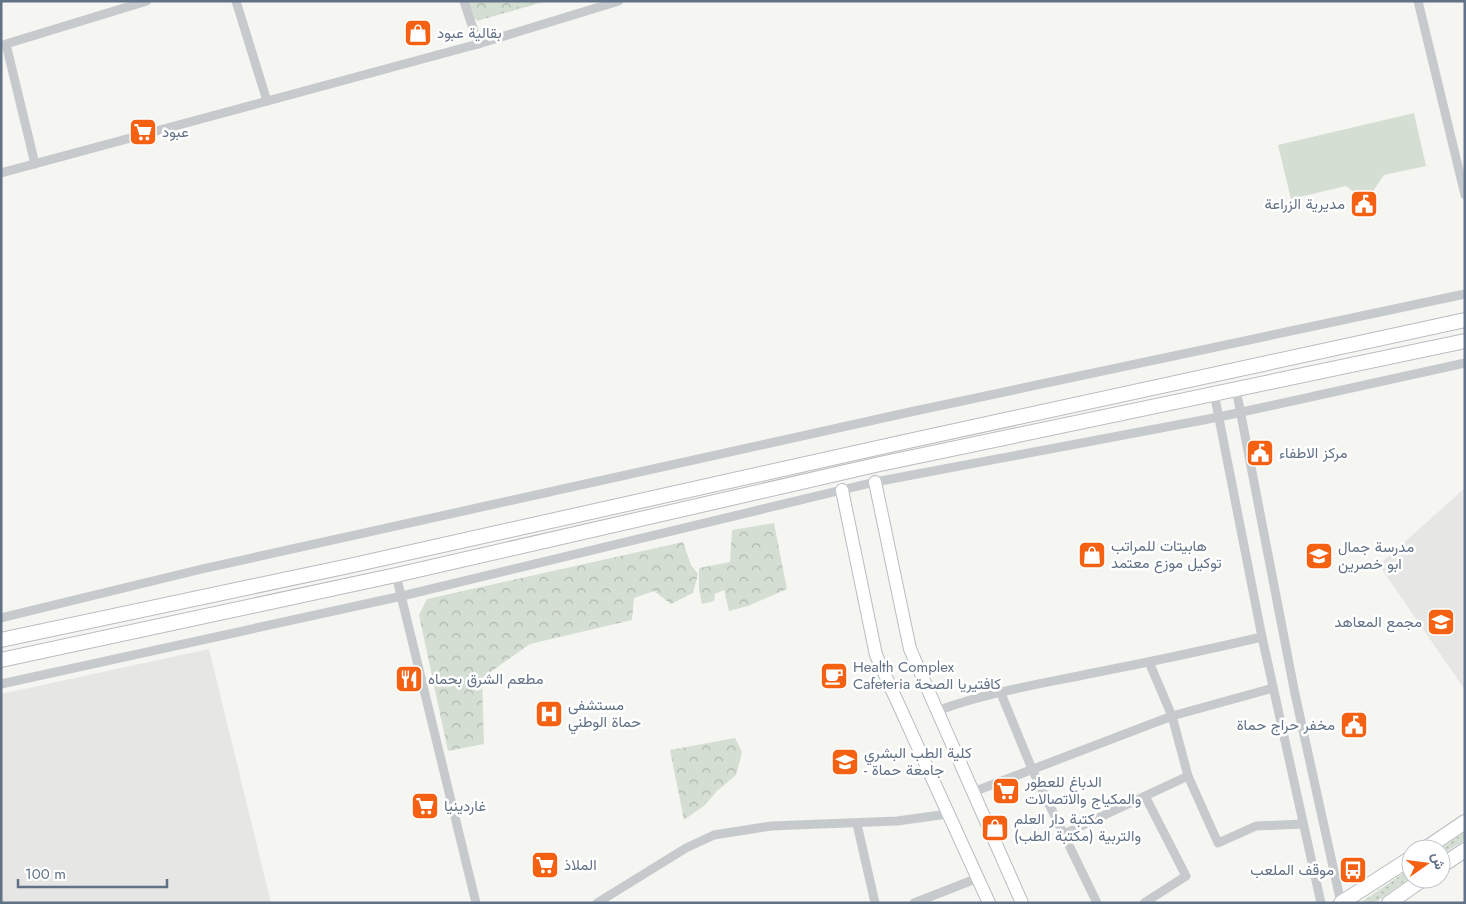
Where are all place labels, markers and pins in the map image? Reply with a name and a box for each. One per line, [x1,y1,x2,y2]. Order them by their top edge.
shop icon: بقالية عبود [403,18,433,48]
place label: بقالية عبود [437,22,502,44]
supermarket icon: عبود [128,117,158,147]
place label: عبود [162,121,189,143]
public building icon: مديرية الزراعة [1349,189,1379,219]
place label: مديرية الزراعة [1265,193,1345,215]
public building icon: مركز الاطفاء [1245,438,1275,468]
place label: مركز الاطفاء [1279,442,1348,464]
place label: هابيتات للمراتب توكيل موزع معتمد [1111,535,1222,574]
place label: مدرسة جمال ابو خصرين [1338,536,1414,575]
shop icon: هابيتات للمراتب توكيل موزع معتمد [1077,540,1107,570]
school or university icon: مدرسة جمال ابو خصرين [1304,541,1334,571]
school or university icon: مجمع المعاهد [1426,607,1456,637]
place label: مجمع المعاهد [1334,611,1422,633]
place label: Health Complex Cafeteria كافتيريا الصحة [853,656,1001,695]
cafe icon: Health Complex Cafeteria كافتيريا الصحة [819,661,849,691]
restaurant icon: مطعم الشرق بحماه [394,664,424,694]
place label: مطعم الشرق بحماه [428,668,544,690]
place label: مستشفى حماة الوطني [568,694,641,735]
hospital icon: مستشفى حماة الوطني [534,699,564,729]
public building icon: مخفر حراج حماة [1339,710,1369,740]
place label: مخفر حراج حماة [1237,714,1335,736]
place label: كلية الطب البشري - جامعة حماة [864,742,972,781]
school or university icon: كلية الطب البشري - جامعة حماة [830,747,860,777]
place label: الدباغ للعطور والمكياج والاتصالات [1024,771,1141,810]
supermarket icon: الدباغ للعطور والمكياج والاتصالات [991,776,1021,806]
supermarket icon: غاردينيا [410,791,440,821]
place label: غاردينيا [444,795,486,817]
place label: مكتبة دار العلم والتربية (مكتبة الطب) [1014,808,1141,847]
shop icon: مكتبة دار العلم والتربية (مكتبة الطب) [980,813,1010,843]
supermarket icon: الملاذ [530,850,560,880]
place label: الملاذ [564,854,597,876]
bus stop icon: موقف الملعب [1338,855,1368,885]
place label: موقف الملعب [1250,859,1334,881]

